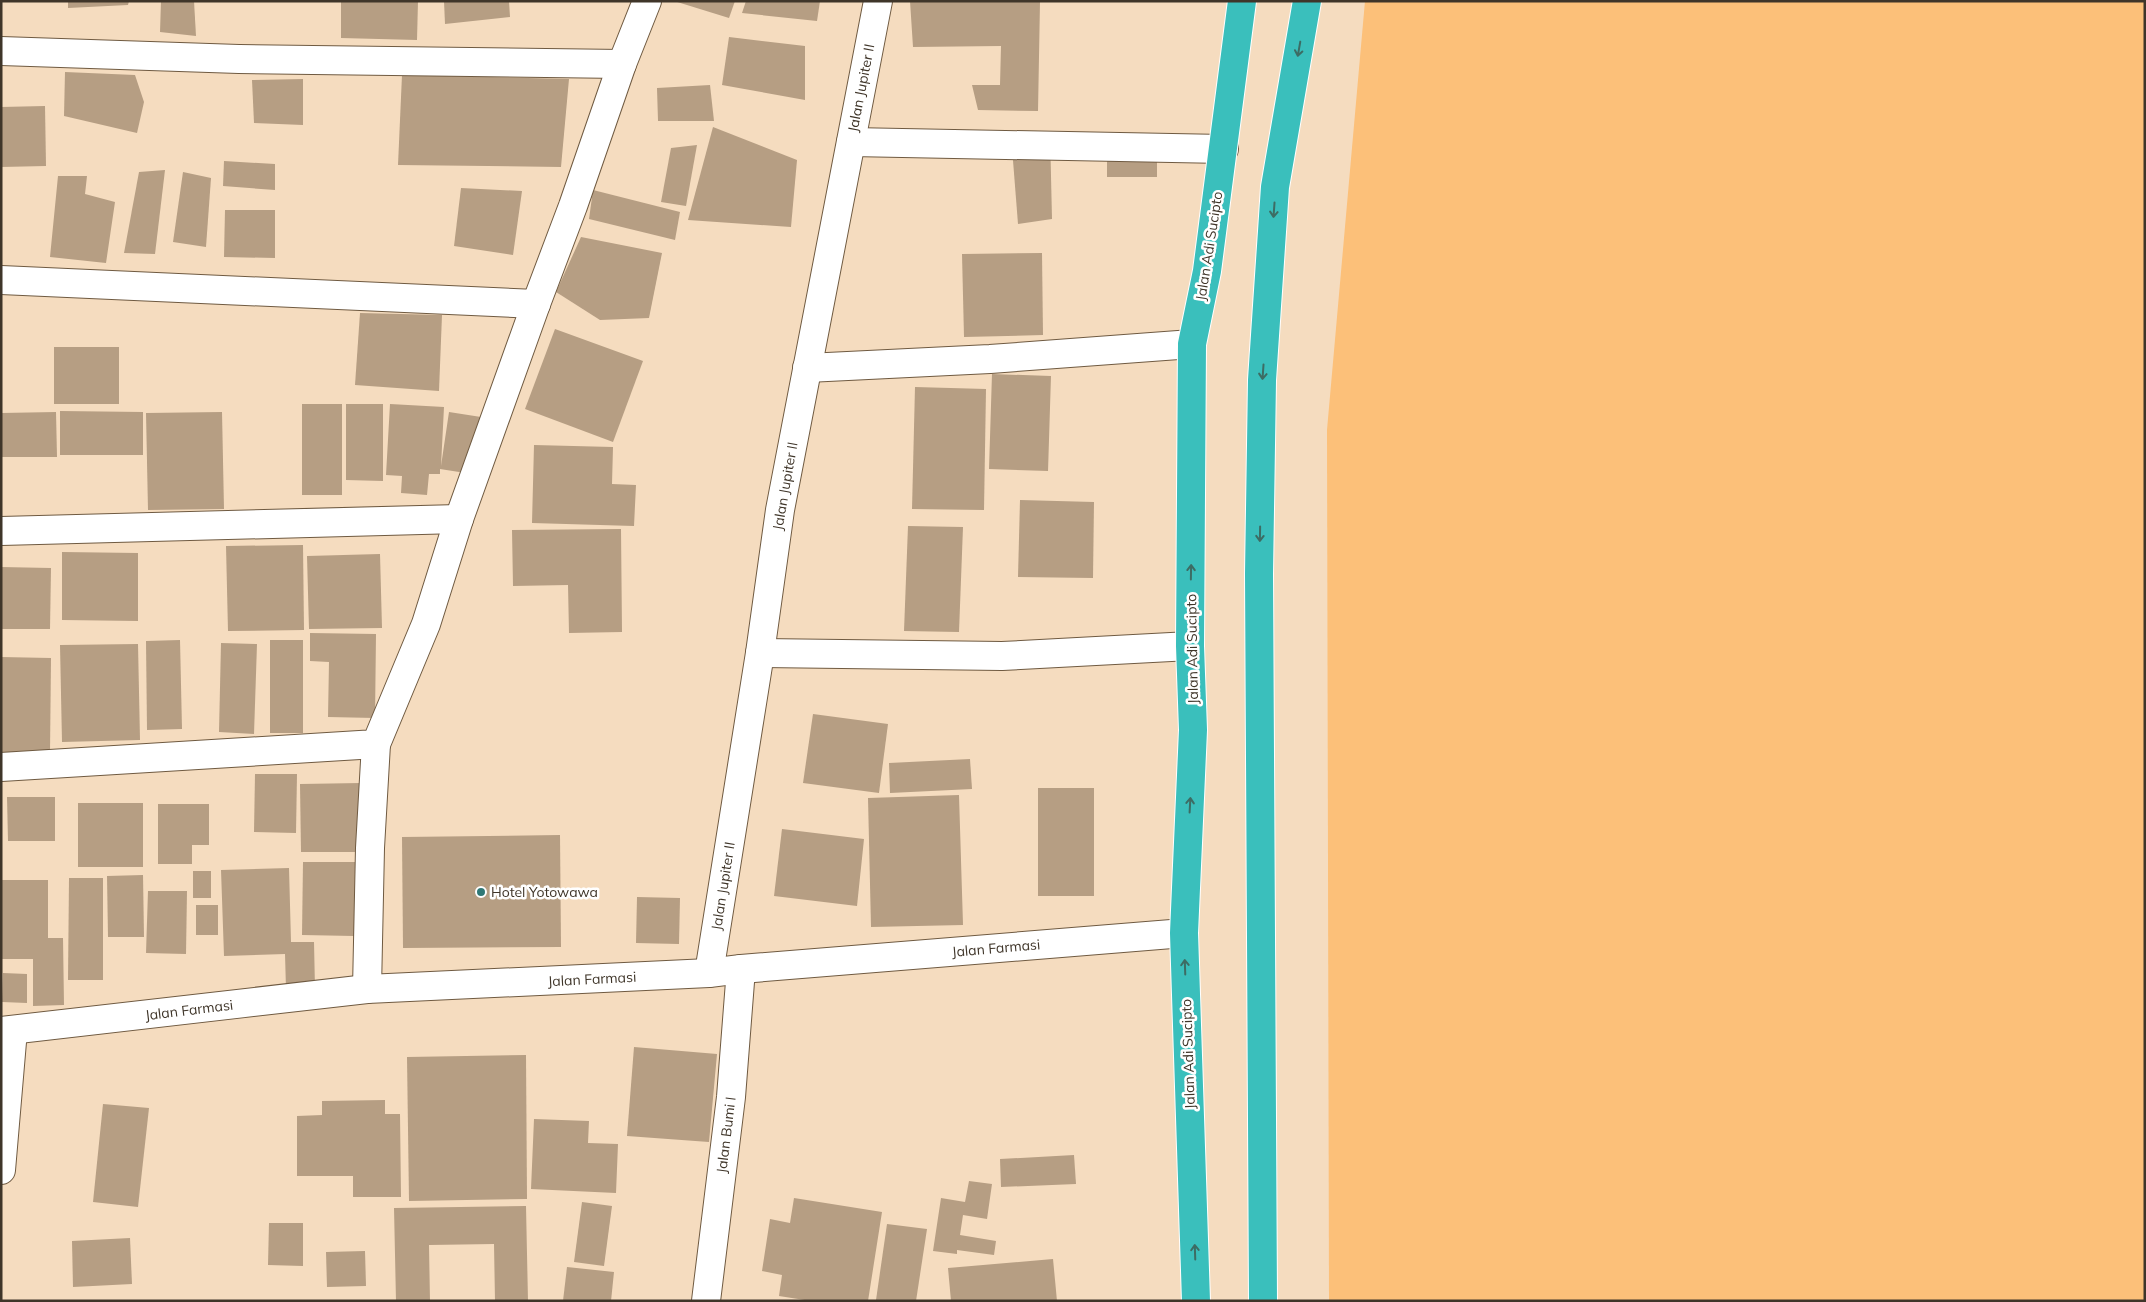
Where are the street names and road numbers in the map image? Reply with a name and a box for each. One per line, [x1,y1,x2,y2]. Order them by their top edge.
street label: Jalan Jupiter II [844,42,878,134]
street label: Jalan Adi Sucipto [1191,190,1227,302]
street label: Jalan Jupiter II [768,440,802,532]
street label: Jalan Adi Sucipto [1182,594,1202,704]
street label: Jalan Jupiter II [707,840,739,932]
street label: Jalan Farmasi [951,935,1041,961]
street label: Jalan Farmasi [547,968,637,990]
street label: Jalan Farmasi [144,996,234,1024]
street label: Jalan Adi Sucipto [1177,999,1199,1109]
street label: Jalan Bumi I [712,1096,740,1174]

